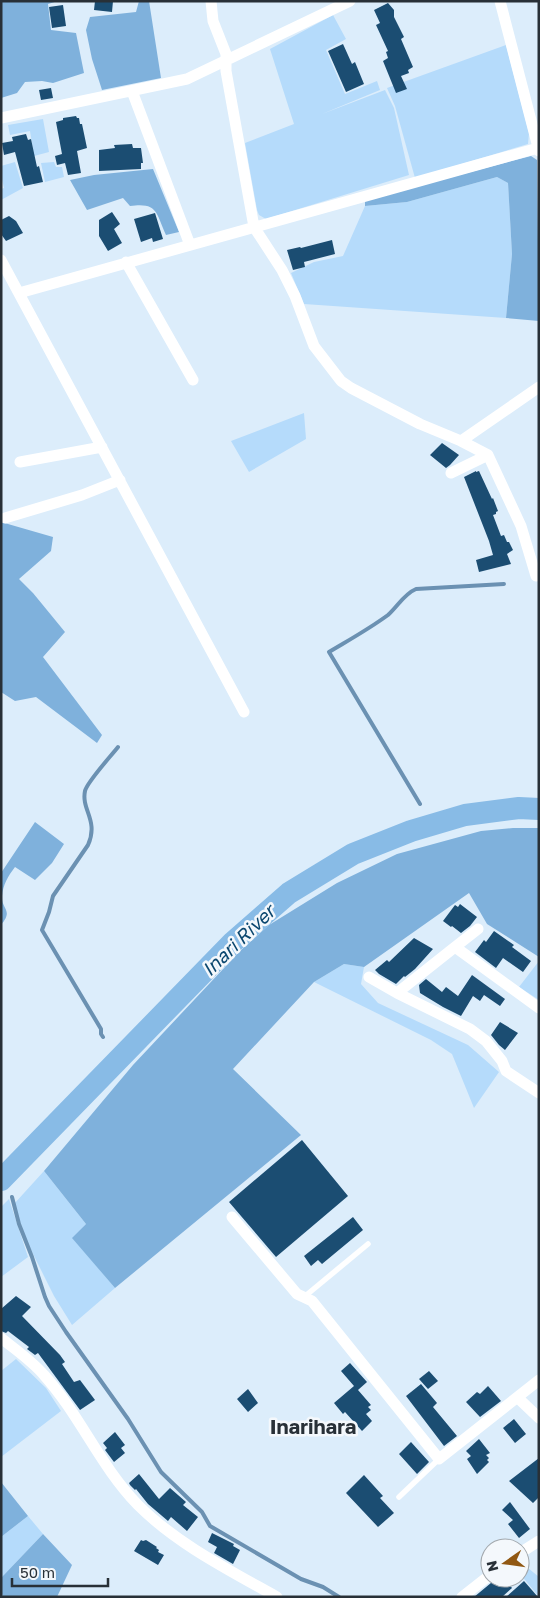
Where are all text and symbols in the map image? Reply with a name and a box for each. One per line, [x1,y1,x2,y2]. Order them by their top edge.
water label: Inari River [197,898,281,980]
district label: Inarihara [270,1414,356,1438]
north arrow [480,1538,530,1588]
scale bar [12,1556,109,1588]
text: N [482,1559,501,1573]
text: 50 m [20,1563,55,1581]

